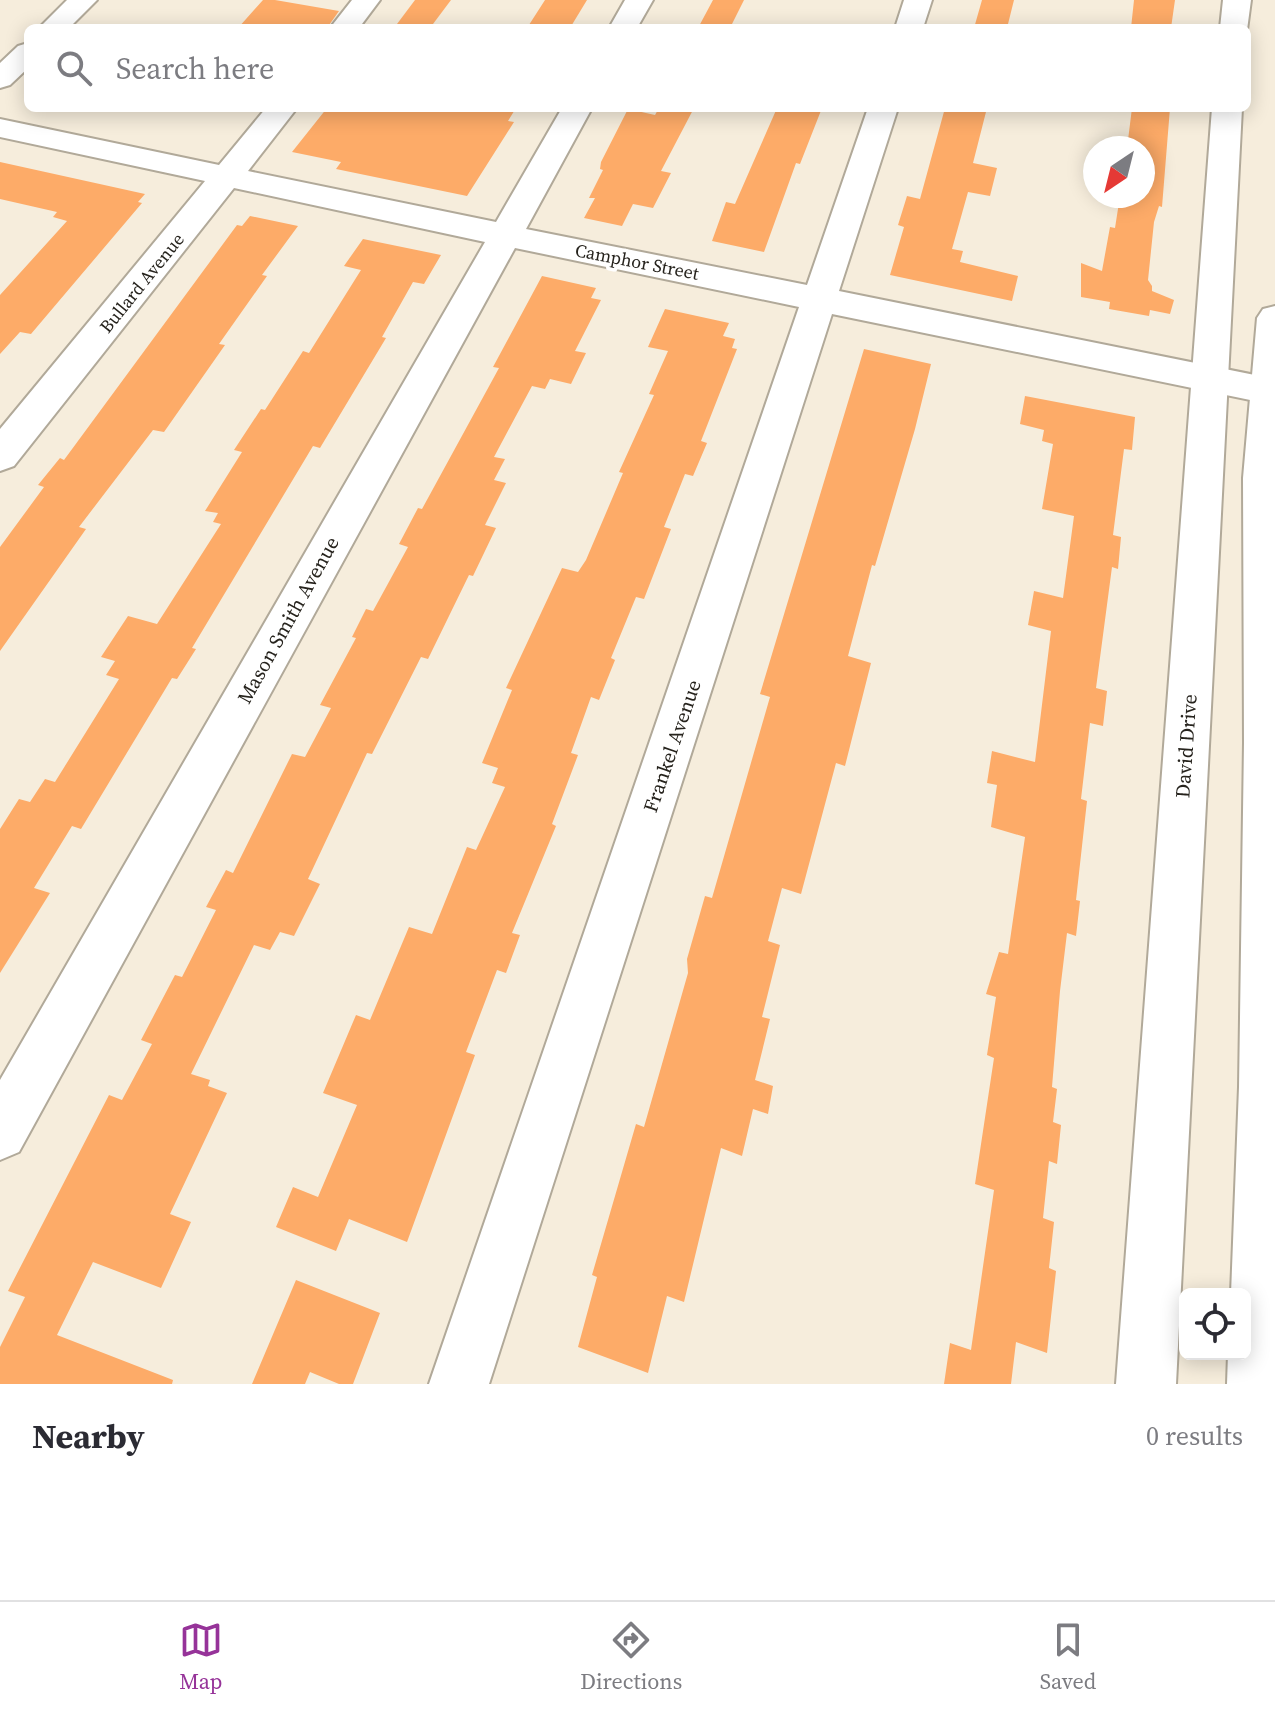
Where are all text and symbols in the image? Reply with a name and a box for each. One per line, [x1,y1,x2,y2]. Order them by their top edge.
search box [24,24,1251,112]
icon: search [52,46,96,90]
text: Search here [116,48,274,89]
north arrow [1083,136,1155,208]
street label: Bullard Avenue [94,227,190,338]
street label: Camphor Street [573,237,701,286]
street label: Mason Smith Avenue [230,531,346,709]
street label: Frankel Avenue [636,676,708,816]
street label: David Drive [1168,693,1204,799]
map controls [1179,1288,1251,1360]
button: locate [1179,1288,1251,1360]
text: Nearby [32,1413,145,1459]
text: 0 results [1146,1418,1243,1454]
tab: Map [179,1618,223,1696]
tab: Directions [580,1618,682,1696]
tab: Saved [1040,1618,1096,1696]

